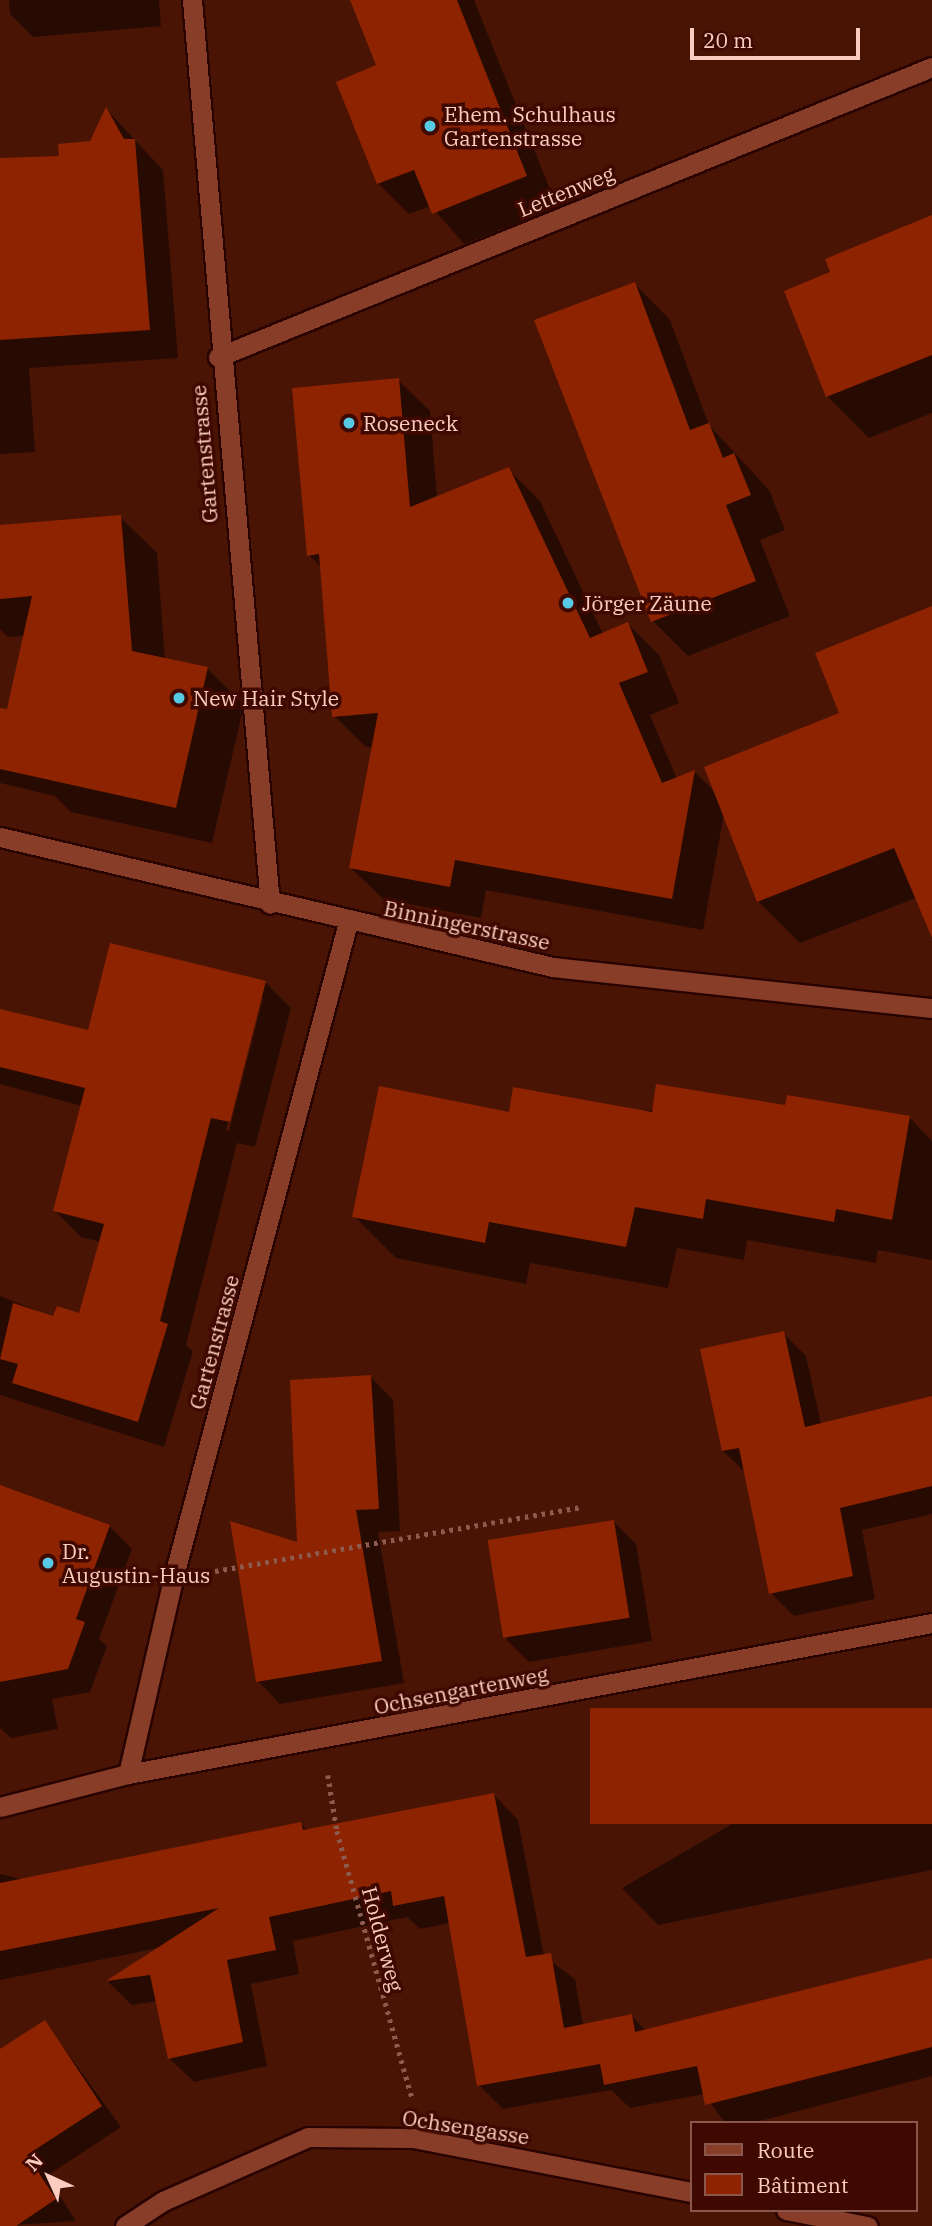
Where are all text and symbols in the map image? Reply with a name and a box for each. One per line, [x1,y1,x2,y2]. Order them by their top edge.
scale bar [694,14,864,58]
text: 20 m [703,26,753,54]
place label: Ehem. Schulhaus Gartenstrasse [444,101,616,151]
marker: Ehem. Schulhaus Gartenstrasse [422,118,438,134]
street label: Lettenweg [514,160,618,222]
street label: Gartenstrasse [185,384,223,524]
place label: Roseneck [363,410,458,436]
marker: Roseneck [341,415,357,431]
place label: Jörger Zäune [582,590,712,616]
marker: Jörger Zäune [560,595,576,611]
place label: New Hair Style [193,685,339,711]
marker: New Hair Style [171,690,187,706]
street label: Binningerstrasse [382,895,552,955]
street label: Gartenstrasse [184,1272,244,1412]
place label: Dr. Augustin-Haus [62,1538,210,1588]
marker: Dr. Augustin-Haus [40,1555,56,1571]
street label: Ochsengartenweg [372,1661,550,1719]
street label: Holderweg [357,1884,409,1994]
street label: Ochsengasse [401,2105,531,2149]
legend [690,2121,918,2212]
text: Route [757,2136,814,2164]
north arrow [14,2142,84,2212]
text: N [20,2148,48,2176]
text: Bâtiment [757,2171,848,2199]

